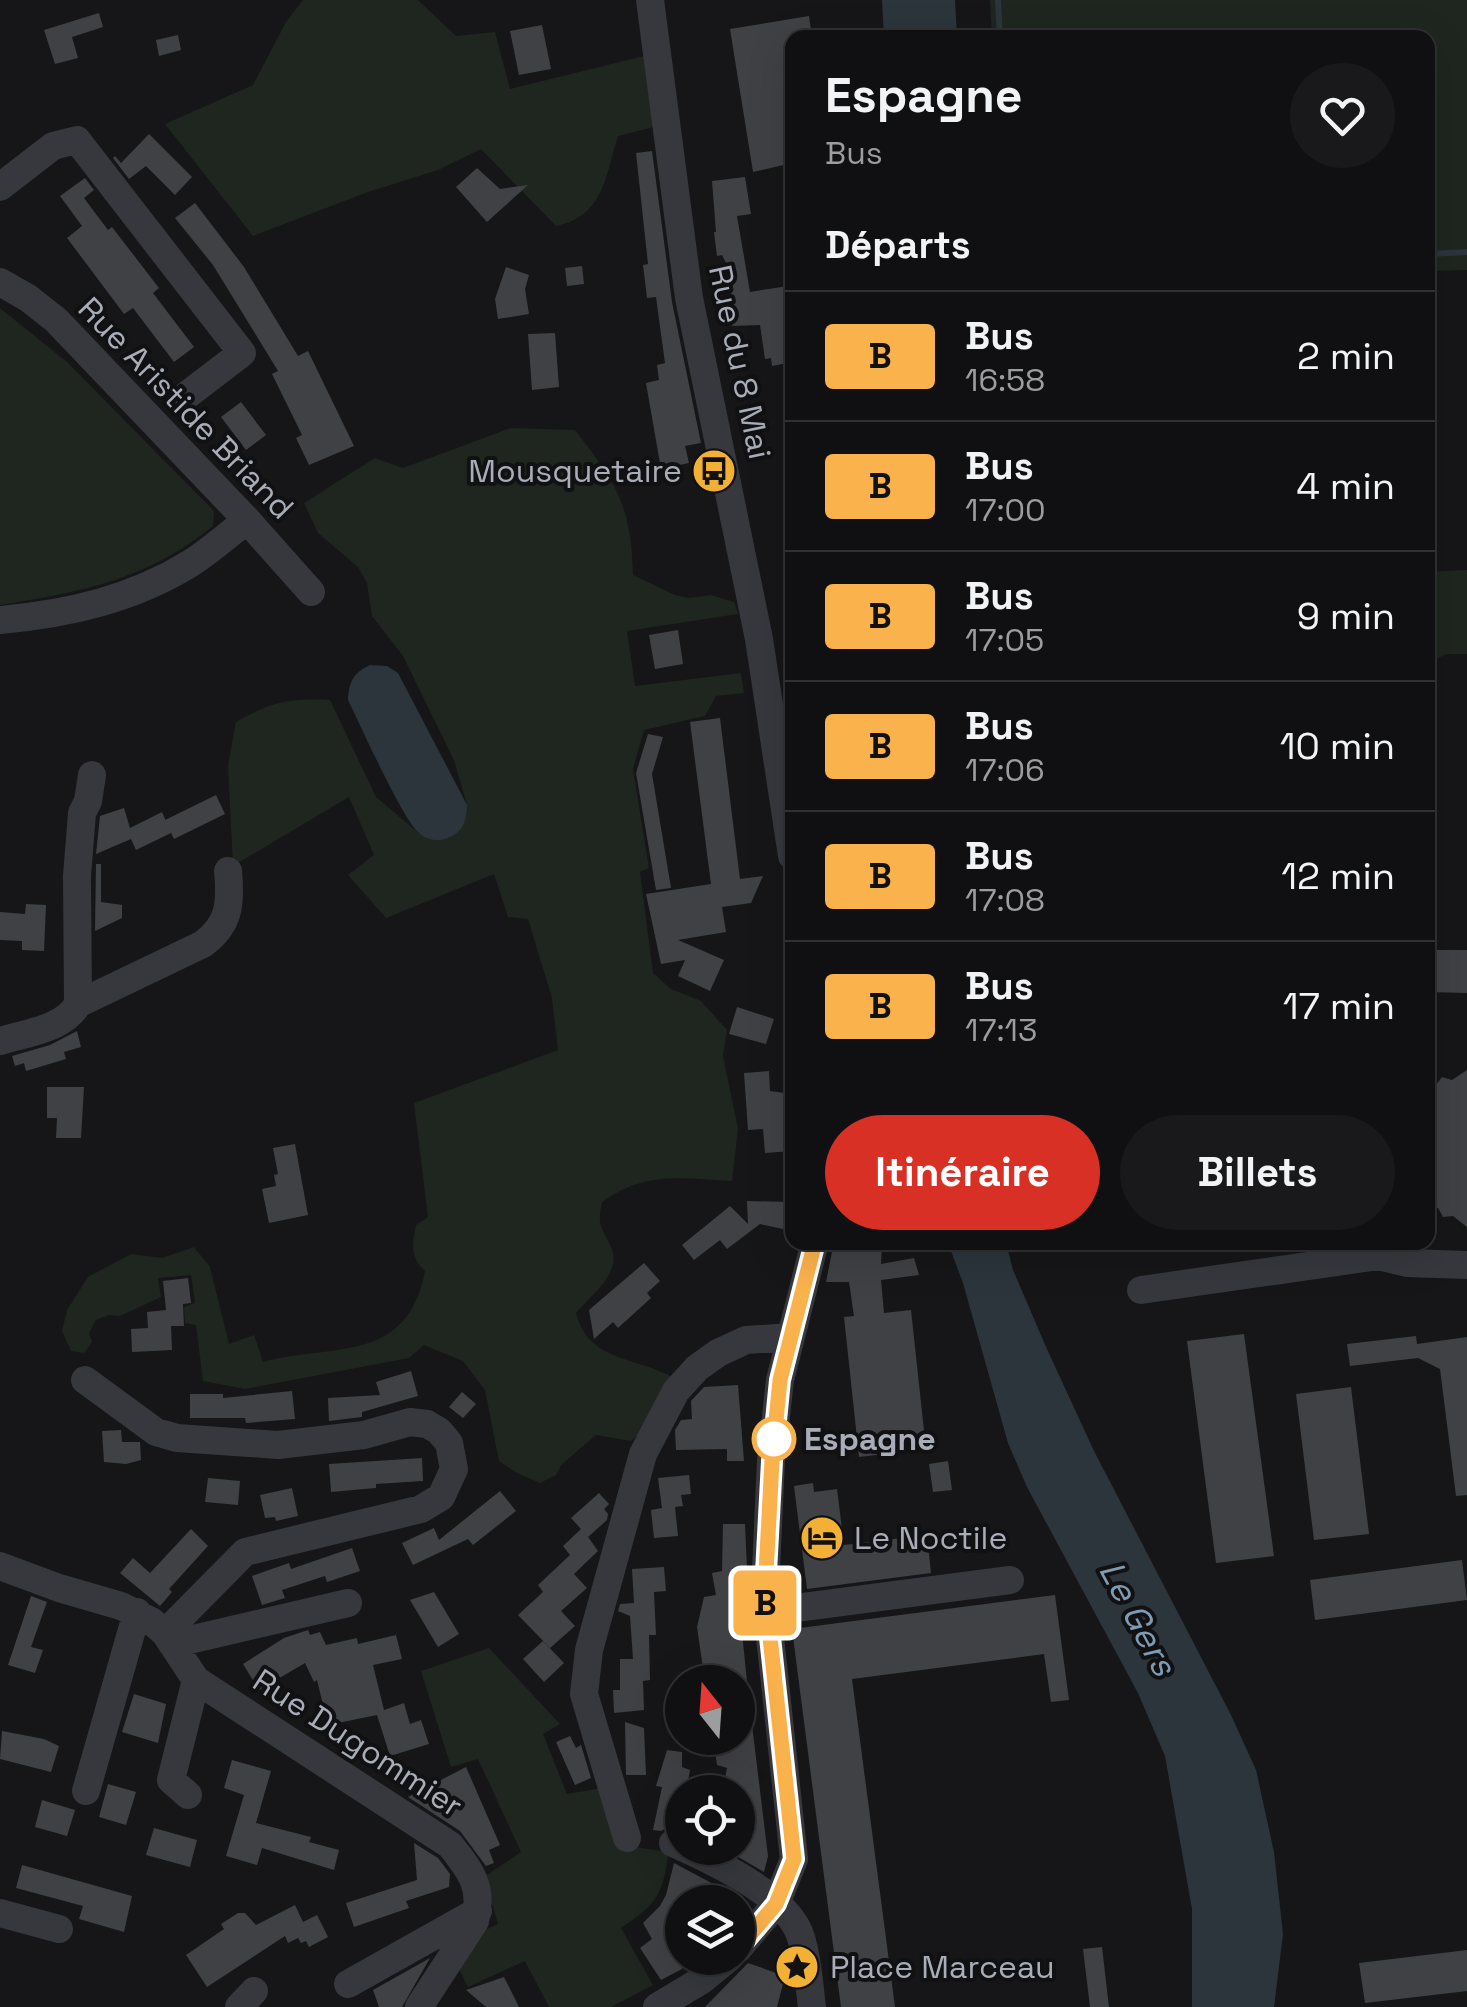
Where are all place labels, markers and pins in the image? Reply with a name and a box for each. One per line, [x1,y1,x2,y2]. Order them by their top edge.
bus stop icon: Mousquetaire [691,448,737,494]
place label: Mousquetaire [468,451,682,491]
marker: Espagne [753,1418,795,1460]
place label: Espagne [804,1419,936,1459]
hotel icon: Le Noctile [799,1515,845,1561]
place label: Le Noctile [854,1518,1007,1558]
place icon: Place Marceau [774,1944,820,1990]
place label: Place Marceau [830,1947,1055,1987]

